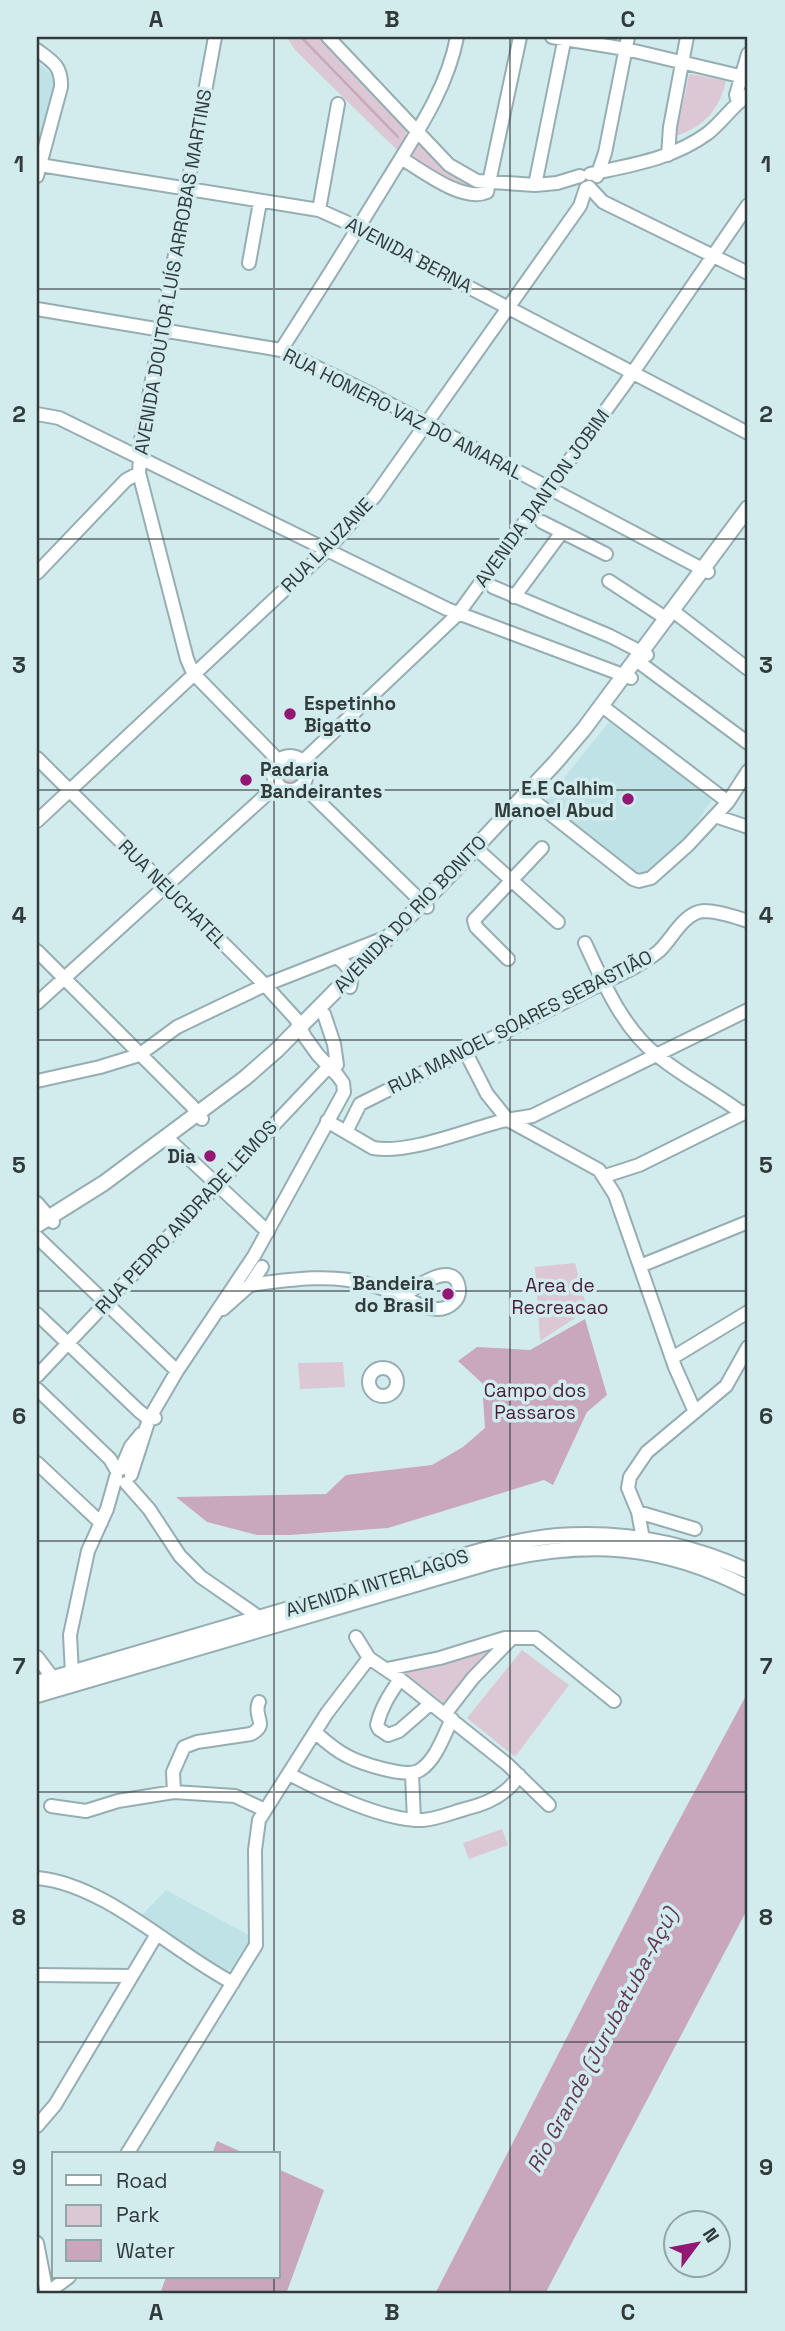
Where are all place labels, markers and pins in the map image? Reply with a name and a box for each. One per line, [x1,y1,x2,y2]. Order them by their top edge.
place label: Espetinho Bigatto [304,691,396,738]
marker: Espetinho Bigatto [282,706,298,722]
place label: Padaria Bandeirantes [260,757,382,804]
marker: Padaria Bandeirantes [238,772,254,788]
place label: E.E Calhim Manoel Abud [494,776,614,823]
marker: E.E Calhim Manoel Abud [620,791,636,807]
place label: Dia [167,1144,196,1169]
marker: Dia [202,1148,218,1164]
place label: Bandeira do Brasil [352,1271,434,1318]
marker: Bandeira do Brasil [440,1286,456,1302]

